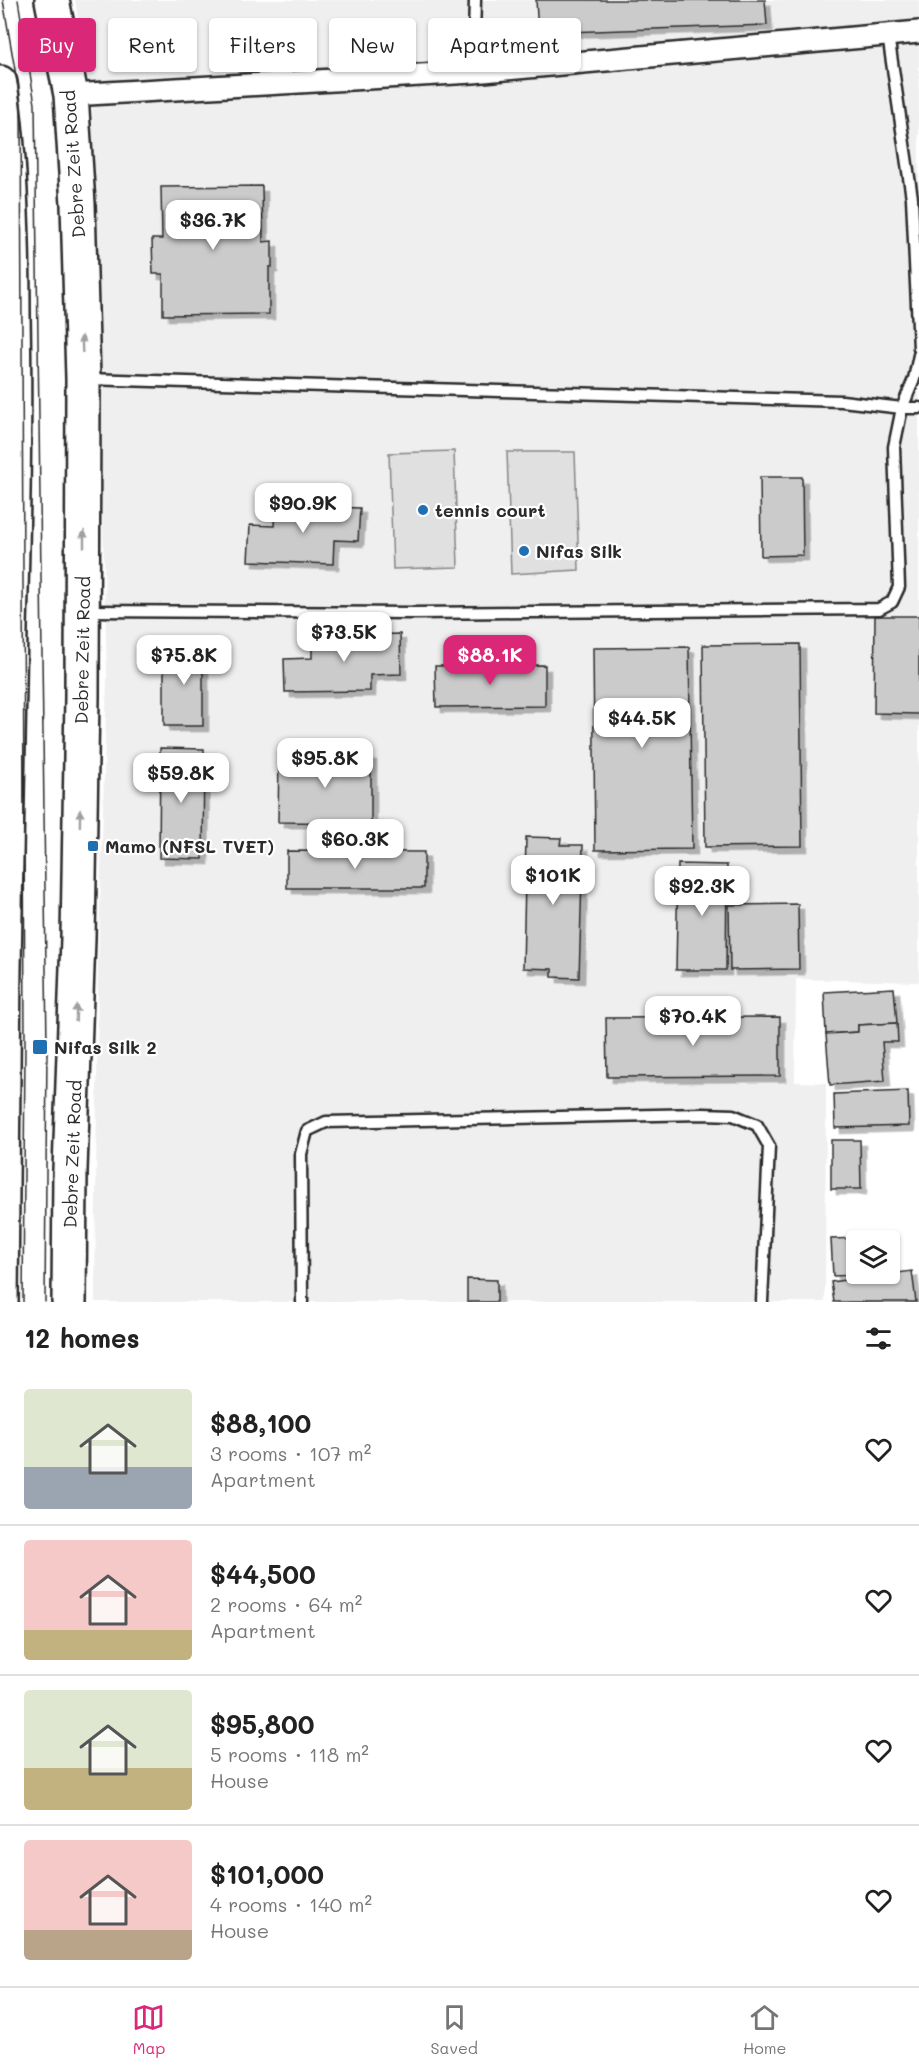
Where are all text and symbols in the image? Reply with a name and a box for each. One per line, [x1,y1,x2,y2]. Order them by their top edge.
chip: Buy [18,18,96,72]
chip: Rent [108,18,197,72]
chip: Filters [209,18,317,72]
chip: New [329,18,416,72]
chip: Apartment [428,18,581,72]
street label: Debre Zeit Road [56,89,90,239]
pin: $36.7K [164,200,262,251]
text: $36.7K [180,206,246,232]
one-way arrow [77,334,87,353]
pin: $90.9K [254,483,352,534]
text: $90.9K [269,489,337,515]
place label: tennis court [435,498,545,522]
marker: tennis court [416,503,430,517]
one-way arrow [79,529,89,548]
place label: Nifas Silk [536,539,622,563]
marker: Nifas Silk [517,544,531,558]
street label: Debre Zeit Road [69,576,95,724]
pin: $73.5K [295,612,393,663]
text: $73.5K [311,618,377,644]
pin: $75.8K [135,635,233,686]
pin: $88.1K [441,635,539,686]
text: $75.8K [151,641,217,667]
text: $88.1K [457,641,523,667]
pin: $44.5K [593,698,691,749]
text: $44.5K [608,704,676,730]
pin: $95.8K [276,738,374,789]
text: $95.8K [291,744,359,770]
pin: $59.8K [132,753,230,804]
text: $59.8K [147,759,215,785]
one-way arrow [75,808,84,827]
pin: $60.3K [306,819,404,870]
text: $60.3K [321,825,389,851]
place label: Mamo (NFSL TVET) [105,834,274,858]
marker: Mamo (NFSL TVET) [86,839,100,853]
pin: $101K [511,855,595,906]
text: $101K [525,861,581,887]
pin: $92.3K [653,866,751,917]
text: $92.3K [669,872,735,898]
pin: $70.4K [644,996,742,1047]
text: $70.4K [659,1002,727,1028]
one-way arrow [71,1003,81,1022]
place label: Nifas Silk 2 [54,1035,157,1059]
marker: Nifas Silk 2 [31,1038,49,1056]
street label: Debre Zeit Road [57,1080,87,1228]
map controls [846,1230,900,1284]
button: layers [846,1230,900,1284]
text: 12 homes [24,1321,140,1355]
icon: filters [862,1322,895,1355]
text: $88,100 [210,1406,311,1440]
icon: home [72,1413,144,1485]
icon: heart [862,1433,895,1466]
text: 3 rooms · 107 m² [210,1440,371,1466]
text: Apartment [210,1466,316,1492]
text: $44,500 [210,1557,316,1591]
icon: home [72,1564,144,1636]
icon: heart [862,1584,895,1617]
text: 2 rooms · 64 m² [210,1591,362,1617]
text: Apartment [210,1617,316,1643]
text: $95,800 [210,1707,314,1741]
icon: home [72,1714,144,1786]
icon: heart [862,1734,895,1767]
text: 5 rooms · 118 m² [210,1741,369,1767]
text: House [210,1767,269,1793]
text: $101,000 [210,1857,324,1891]
icon: home [72,1864,144,1936]
icon: heart [862,1884,895,1917]
text: 4 rooms · 140 m² [210,1891,372,1917]
text: House [210,1917,269,1943]
tab: Map [132,2001,165,2058]
tab: Saved [430,2001,478,2058]
tab: Home [743,2001,786,2058]

